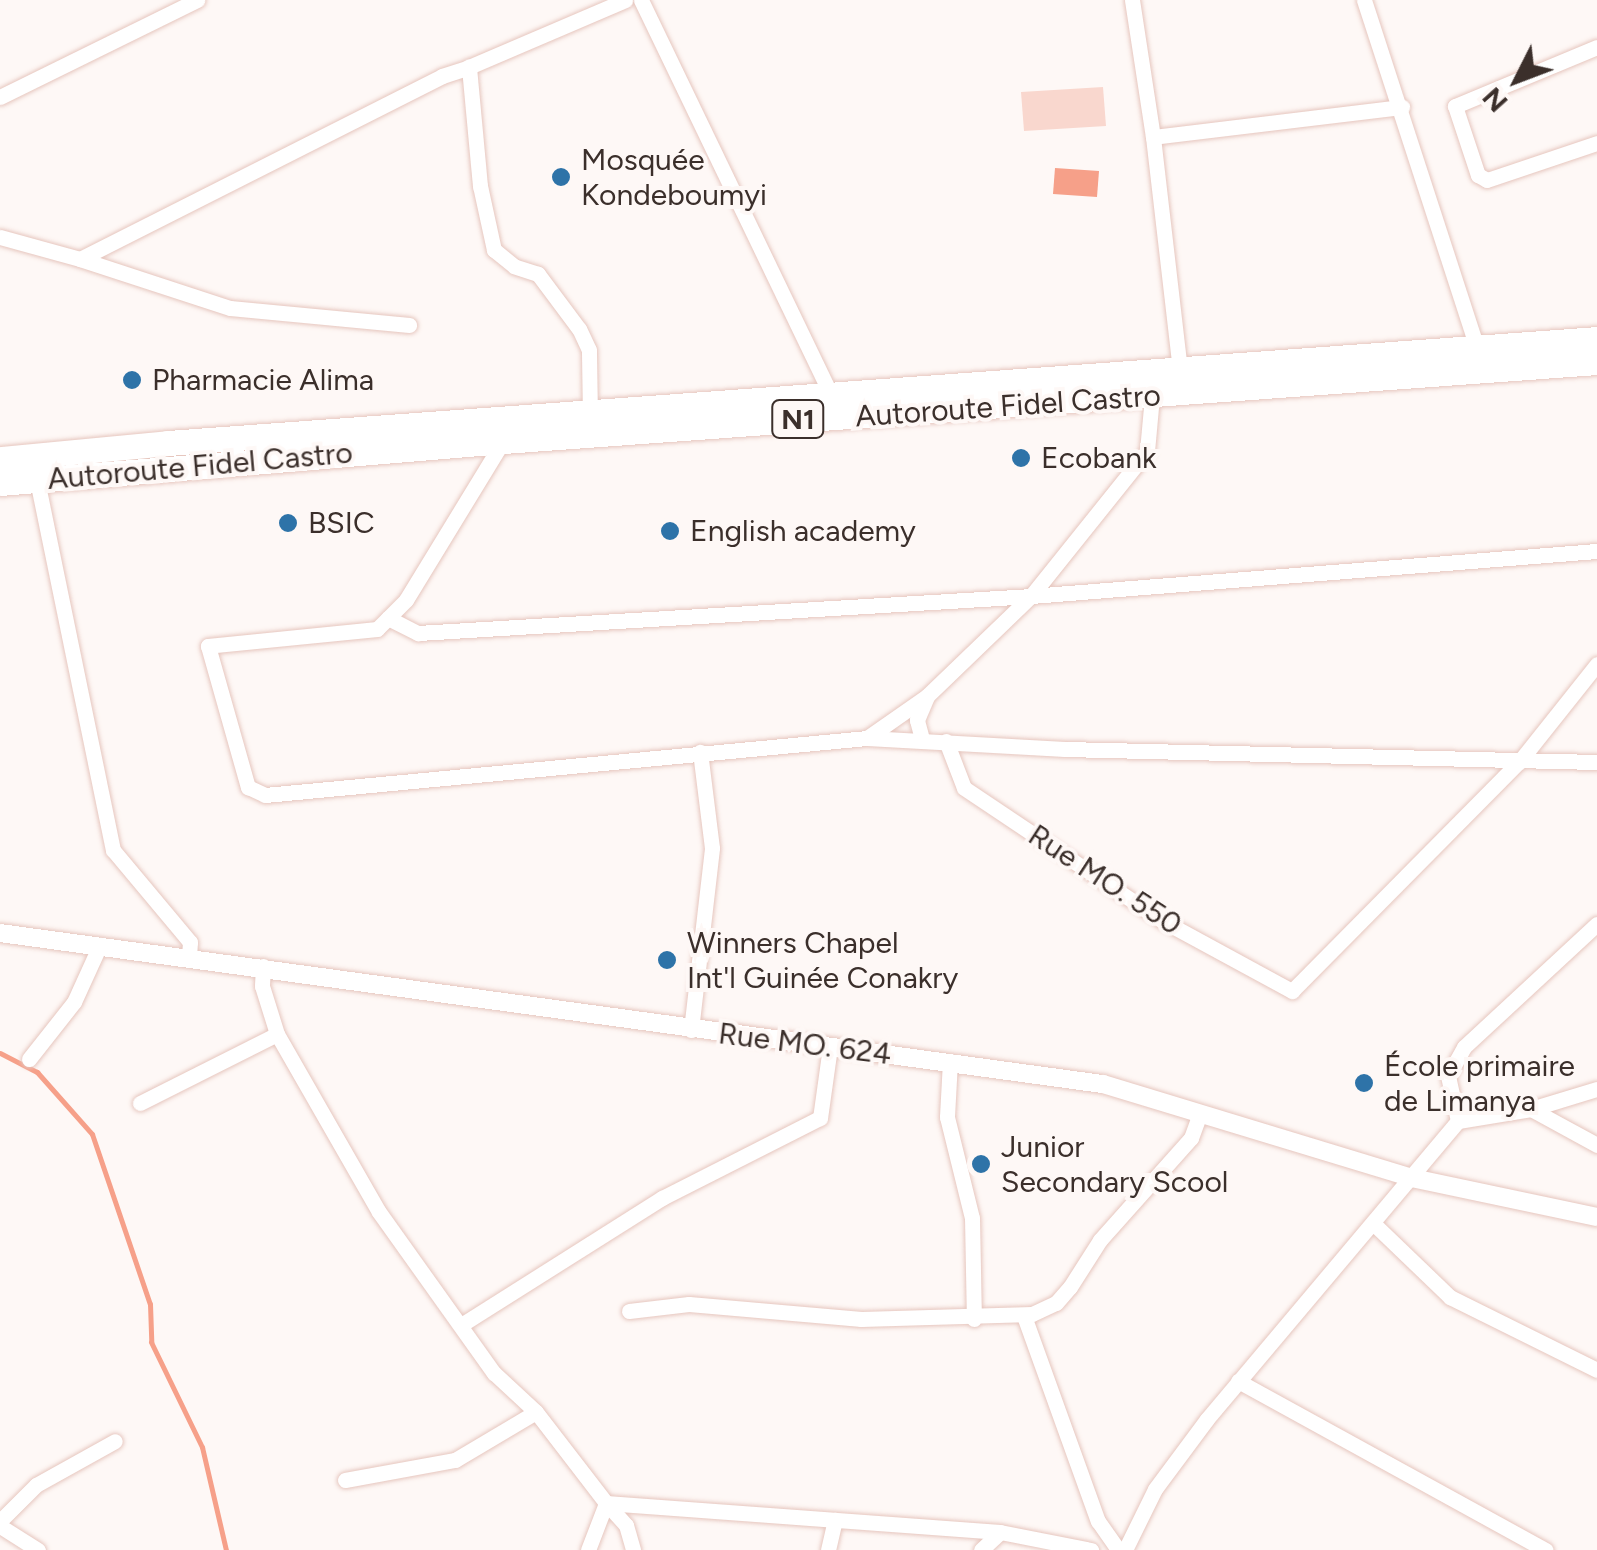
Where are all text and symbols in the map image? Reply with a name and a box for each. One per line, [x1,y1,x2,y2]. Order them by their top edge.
north arrow [1467,30,1567,130]
text: N [1475,81,1515,119]
place label: Mosquée Kondeboumyi [581,142,767,212]
marker: Mosquée Kondeboumyi [550,166,572,188]
place label: Pharmacie Alima [152,362,374,398]
marker: Pharmacie Alima [121,369,143,391]
street label: Autoroute Fidel Castro [854,377,1162,435]
road number: N1 [770,396,826,442]
street label: Autoroute Fidel Castro [46,435,354,497]
place label: Ecobank [1041,440,1157,476]
marker: Ecobank [1010,447,1032,469]
place label: BSIC [308,505,375,541]
marker: BSIC [277,512,299,534]
place label: English academy [690,513,916,549]
marker: English academy [659,520,681,542]
street label: Rue MO. 550 [1022,817,1188,943]
place label: Winners Chapel Int'l Guinée Conakry [687,925,958,996]
marker: Winners Chapel Int'l Guinée Conakry [656,949,678,971]
street label: Rue MO. 624 [716,1016,894,1072]
place label: École primaire de Limanya [1384,1048,1575,1118]
marker: École primaire de Limanya [1353,1072,1375,1094]
place label: Junior Secondary Scool [1001,1129,1228,1200]
marker: Junior Secondary Scool [970,1153,992,1175]

